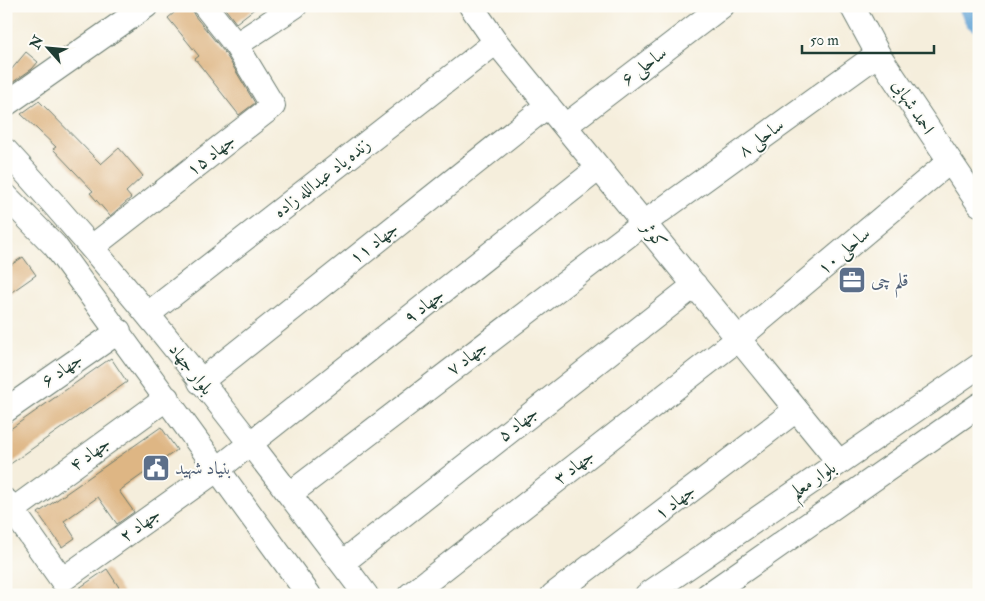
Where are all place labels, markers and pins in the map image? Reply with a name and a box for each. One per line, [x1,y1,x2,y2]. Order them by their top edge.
office icon: قلم چی [837,265,867,295]
place label: قلم چی [871,269,908,298]
public building icon: بنیاد شهید [141,453,171,483]
place label: بنیاد شهید [175,457,231,480]

